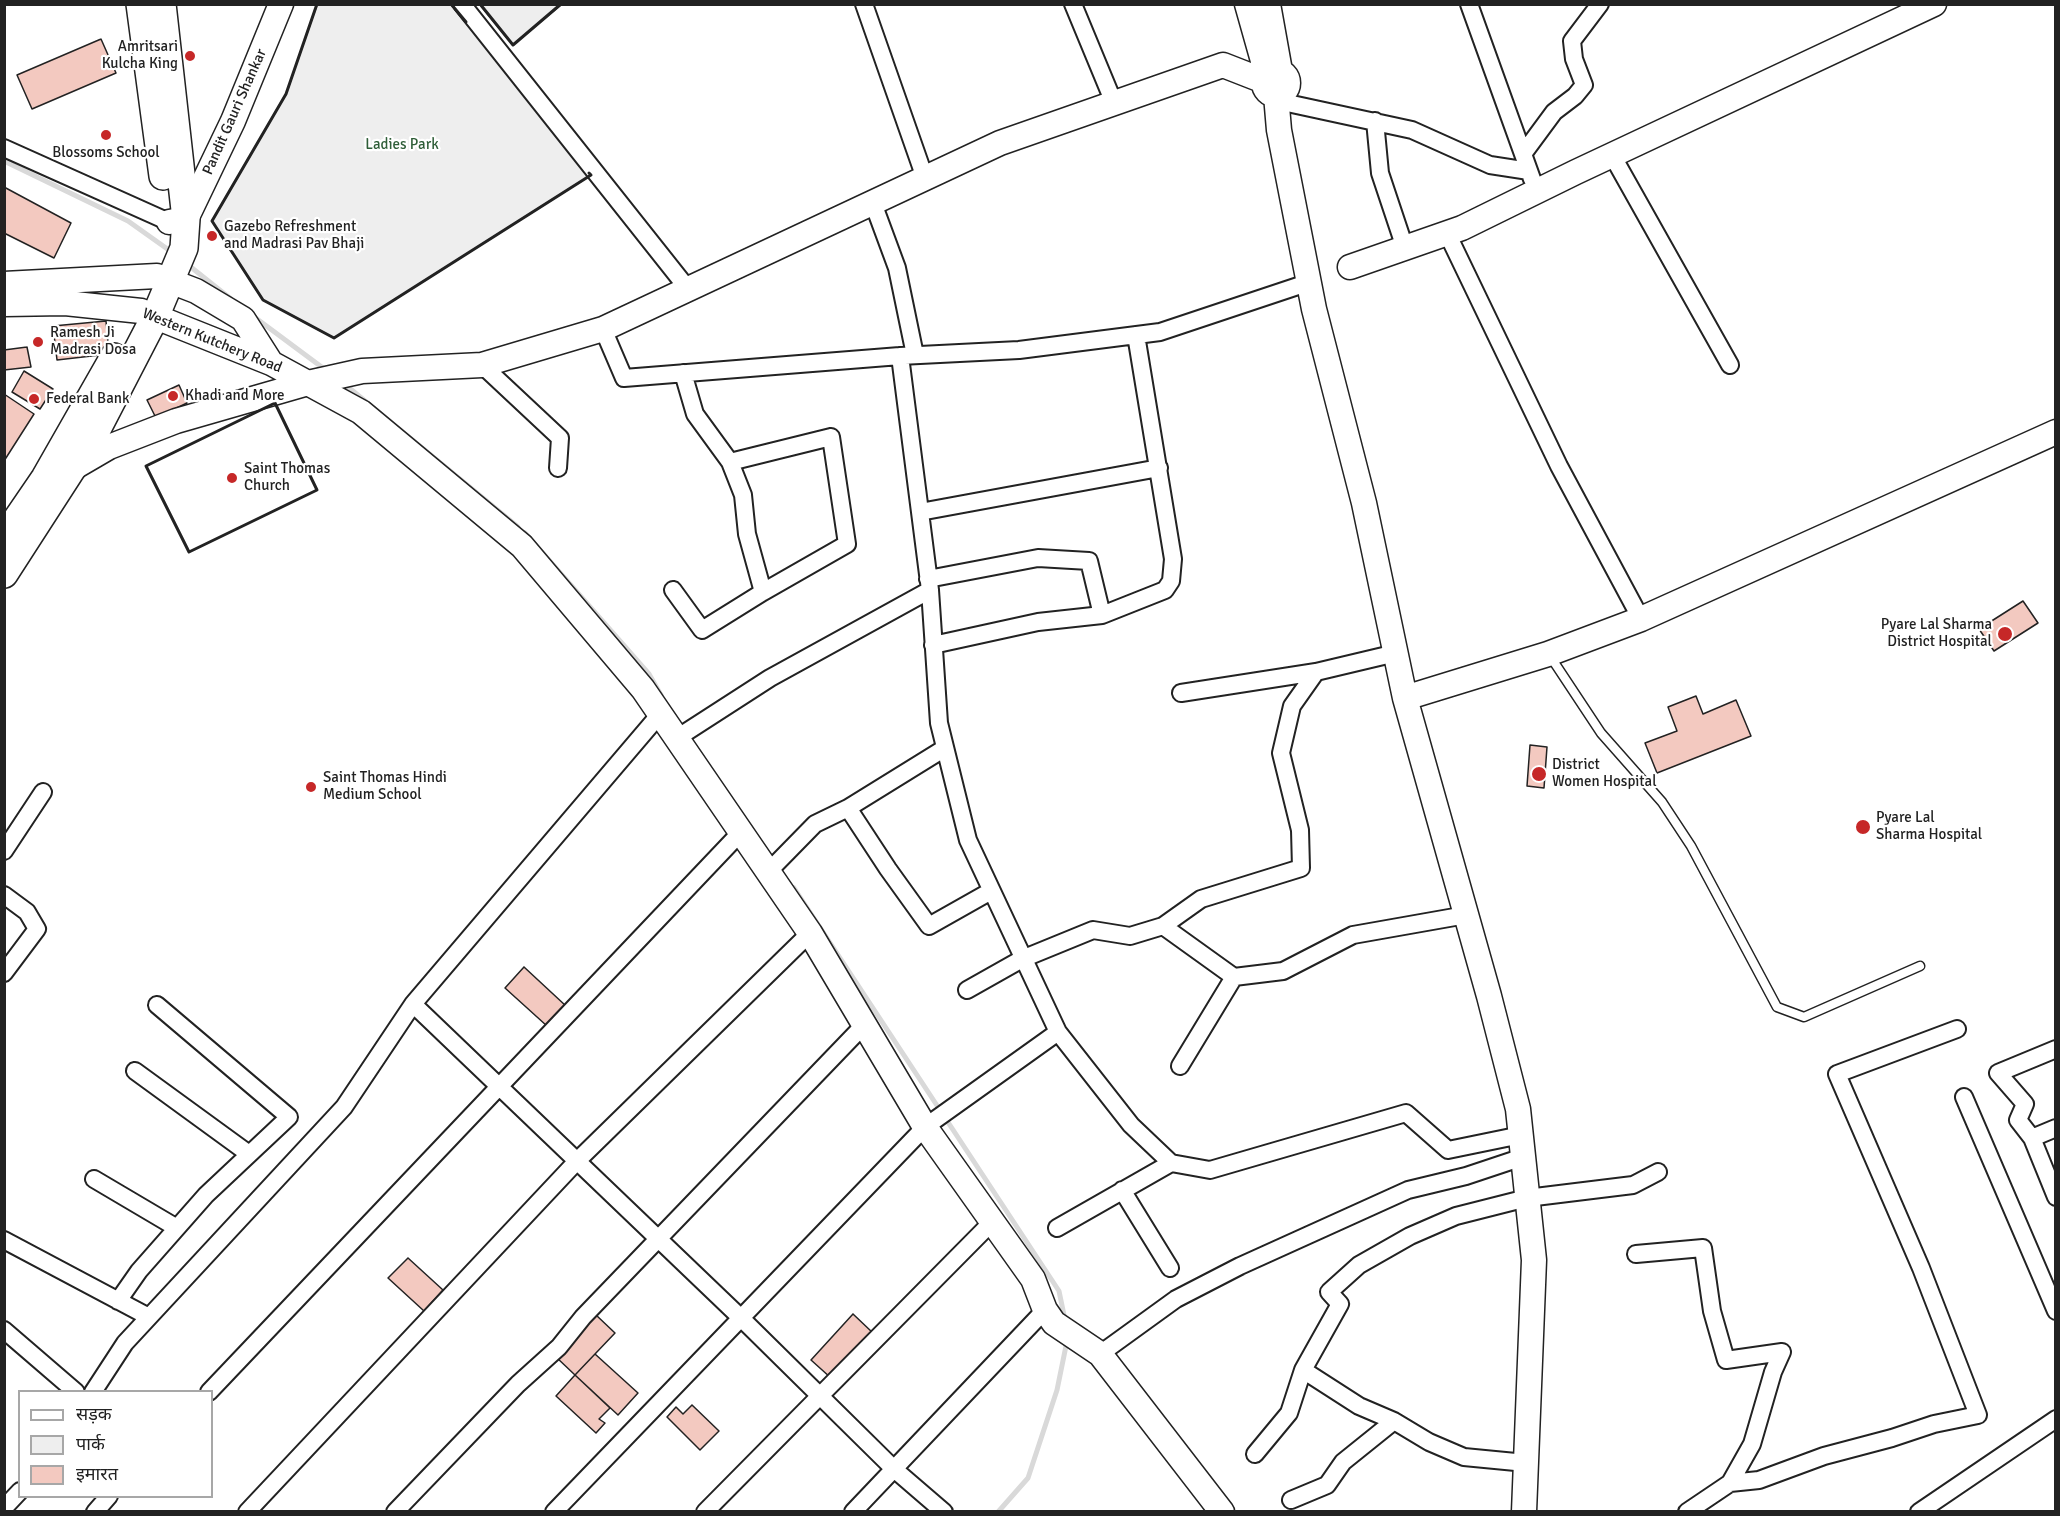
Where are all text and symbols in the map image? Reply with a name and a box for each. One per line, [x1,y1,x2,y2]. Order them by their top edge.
place label: Amritsari Kulcha King‌‌‌ [102,38,178,73]
street label: Pandit Gauri Shankar [199,46,271,178]
marker: Amritsari Kulcha King‌‌‌ [183,49,197,63]
marker: Blossoms School [99,128,113,142]
park label: Ladies Park [365,136,439,154]
place label: Blossoms School [52,144,160,162]
place label: Gazebo Refreshment and Madrasi Pav Bhaji [224,218,364,253]
marker: Gazebo Refreshment and Madrasi Pav Bhaji [205,229,219,243]
street label: Western Kutchery Road [140,305,284,377]
place label: Ramesh Ji Madrasi Dosa [50,324,136,359]
marker: Ramesh Ji Madrasi Dosa [31,335,45,349]
place label: Khadi and More [185,387,285,405]
marker: Khadi and More [166,389,180,403]
place label: Federal Bank [46,390,129,408]
marker: Federal Bank [27,392,41,406]
place label: Saint Thomas Church [244,460,330,495]
marker: Saint Thomas Church [225,471,239,485]
place label: Pyare Lal Sharma District Hospital [1881,616,1992,651]
marker: Pyare Lal Sharma District Hospital [1996,625,2014,643]
place label: District Women Hospital [1552,756,1657,791]
marker: District Women Hospital [1530,765,1548,783]
place label: Saint Thomas Hindi Medium School [323,769,447,804]
marker: Saint Thomas Hindi Medium School [304,780,318,794]
place label: Pyare Lal Sharma Hospital [1876,809,1982,844]
marker: Pyare Lal Sharma Hospital [1854,818,1872,836]
legend [18,1390,213,1498]
text: सड़क [76,1403,112,1425]
text: पार्क [76,1433,105,1455]
text: इमारत [76,1463,118,1485]

